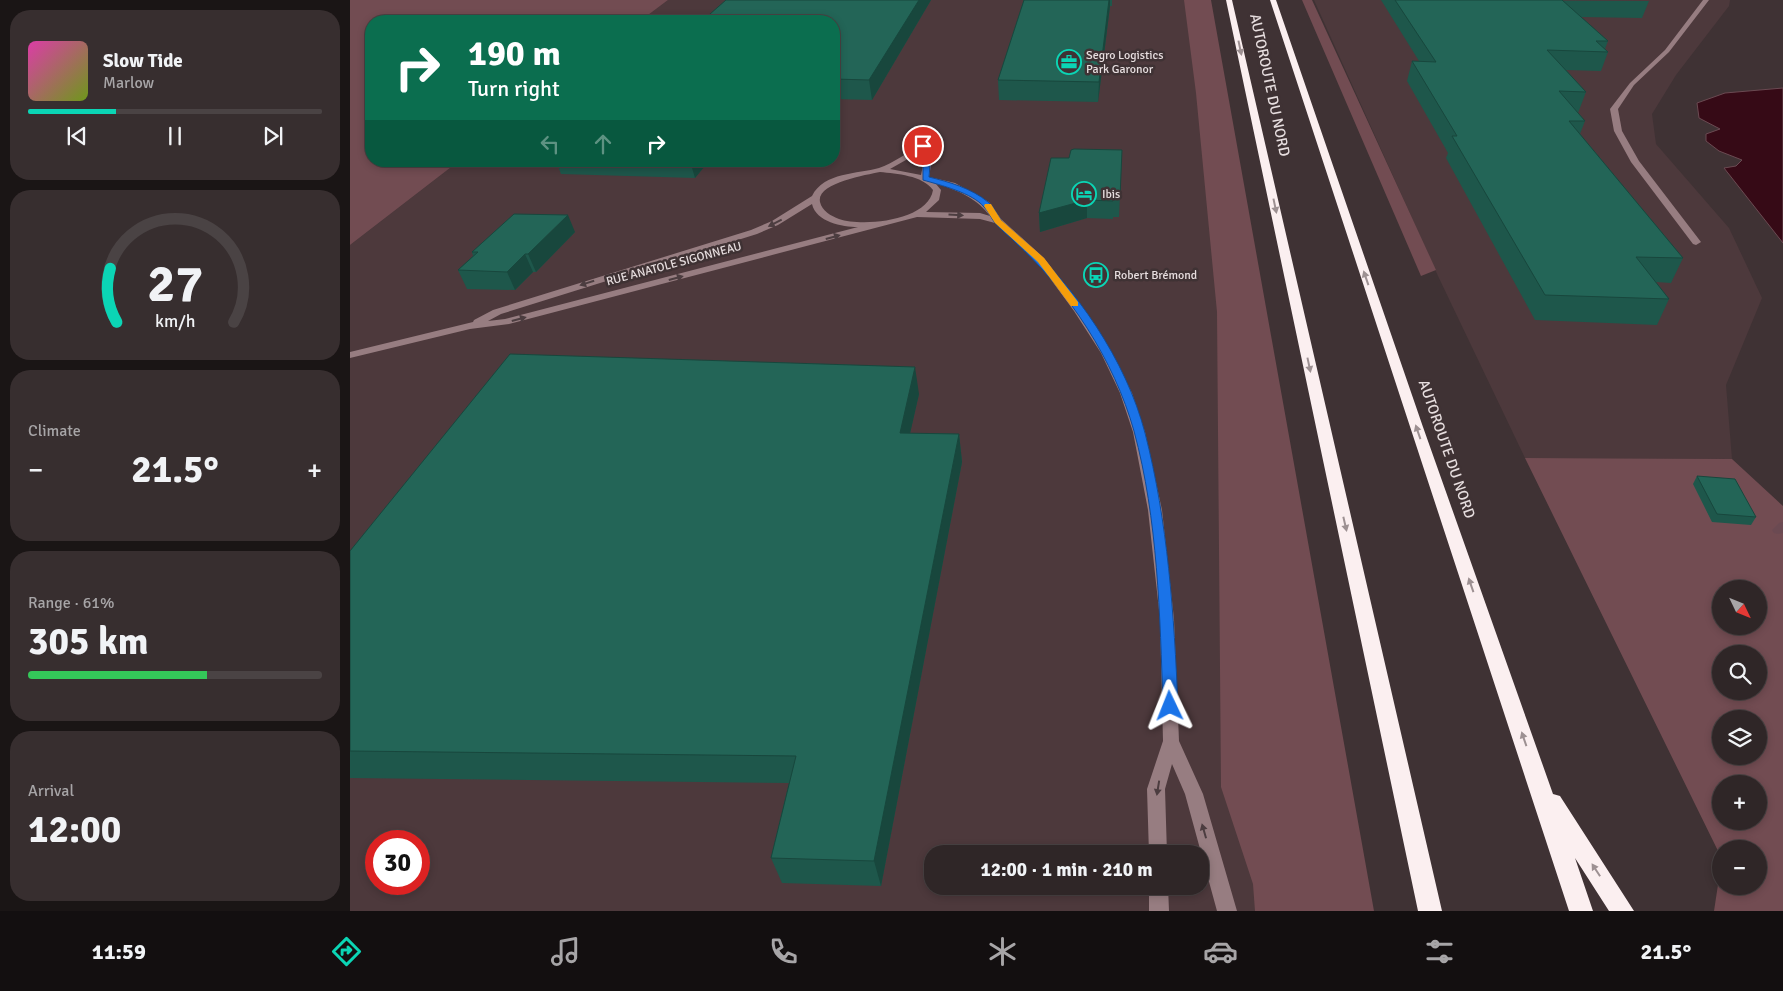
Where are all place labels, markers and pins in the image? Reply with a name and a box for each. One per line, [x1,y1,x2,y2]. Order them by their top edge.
place label: Segro Logistics Park Garonor [1086,48,1164,77]
office icon: Segro Logistics Park Garonor [1056,49,1082,75]
pin [902,125,944,167]
hotel icon: Ibis [1071,181,1097,207]
place label: Ibis [1102,187,1120,202]
bus stop icon: Robert Brémond [1083,262,1109,288]
place label: Robert Brémond [1114,268,1197,283]

